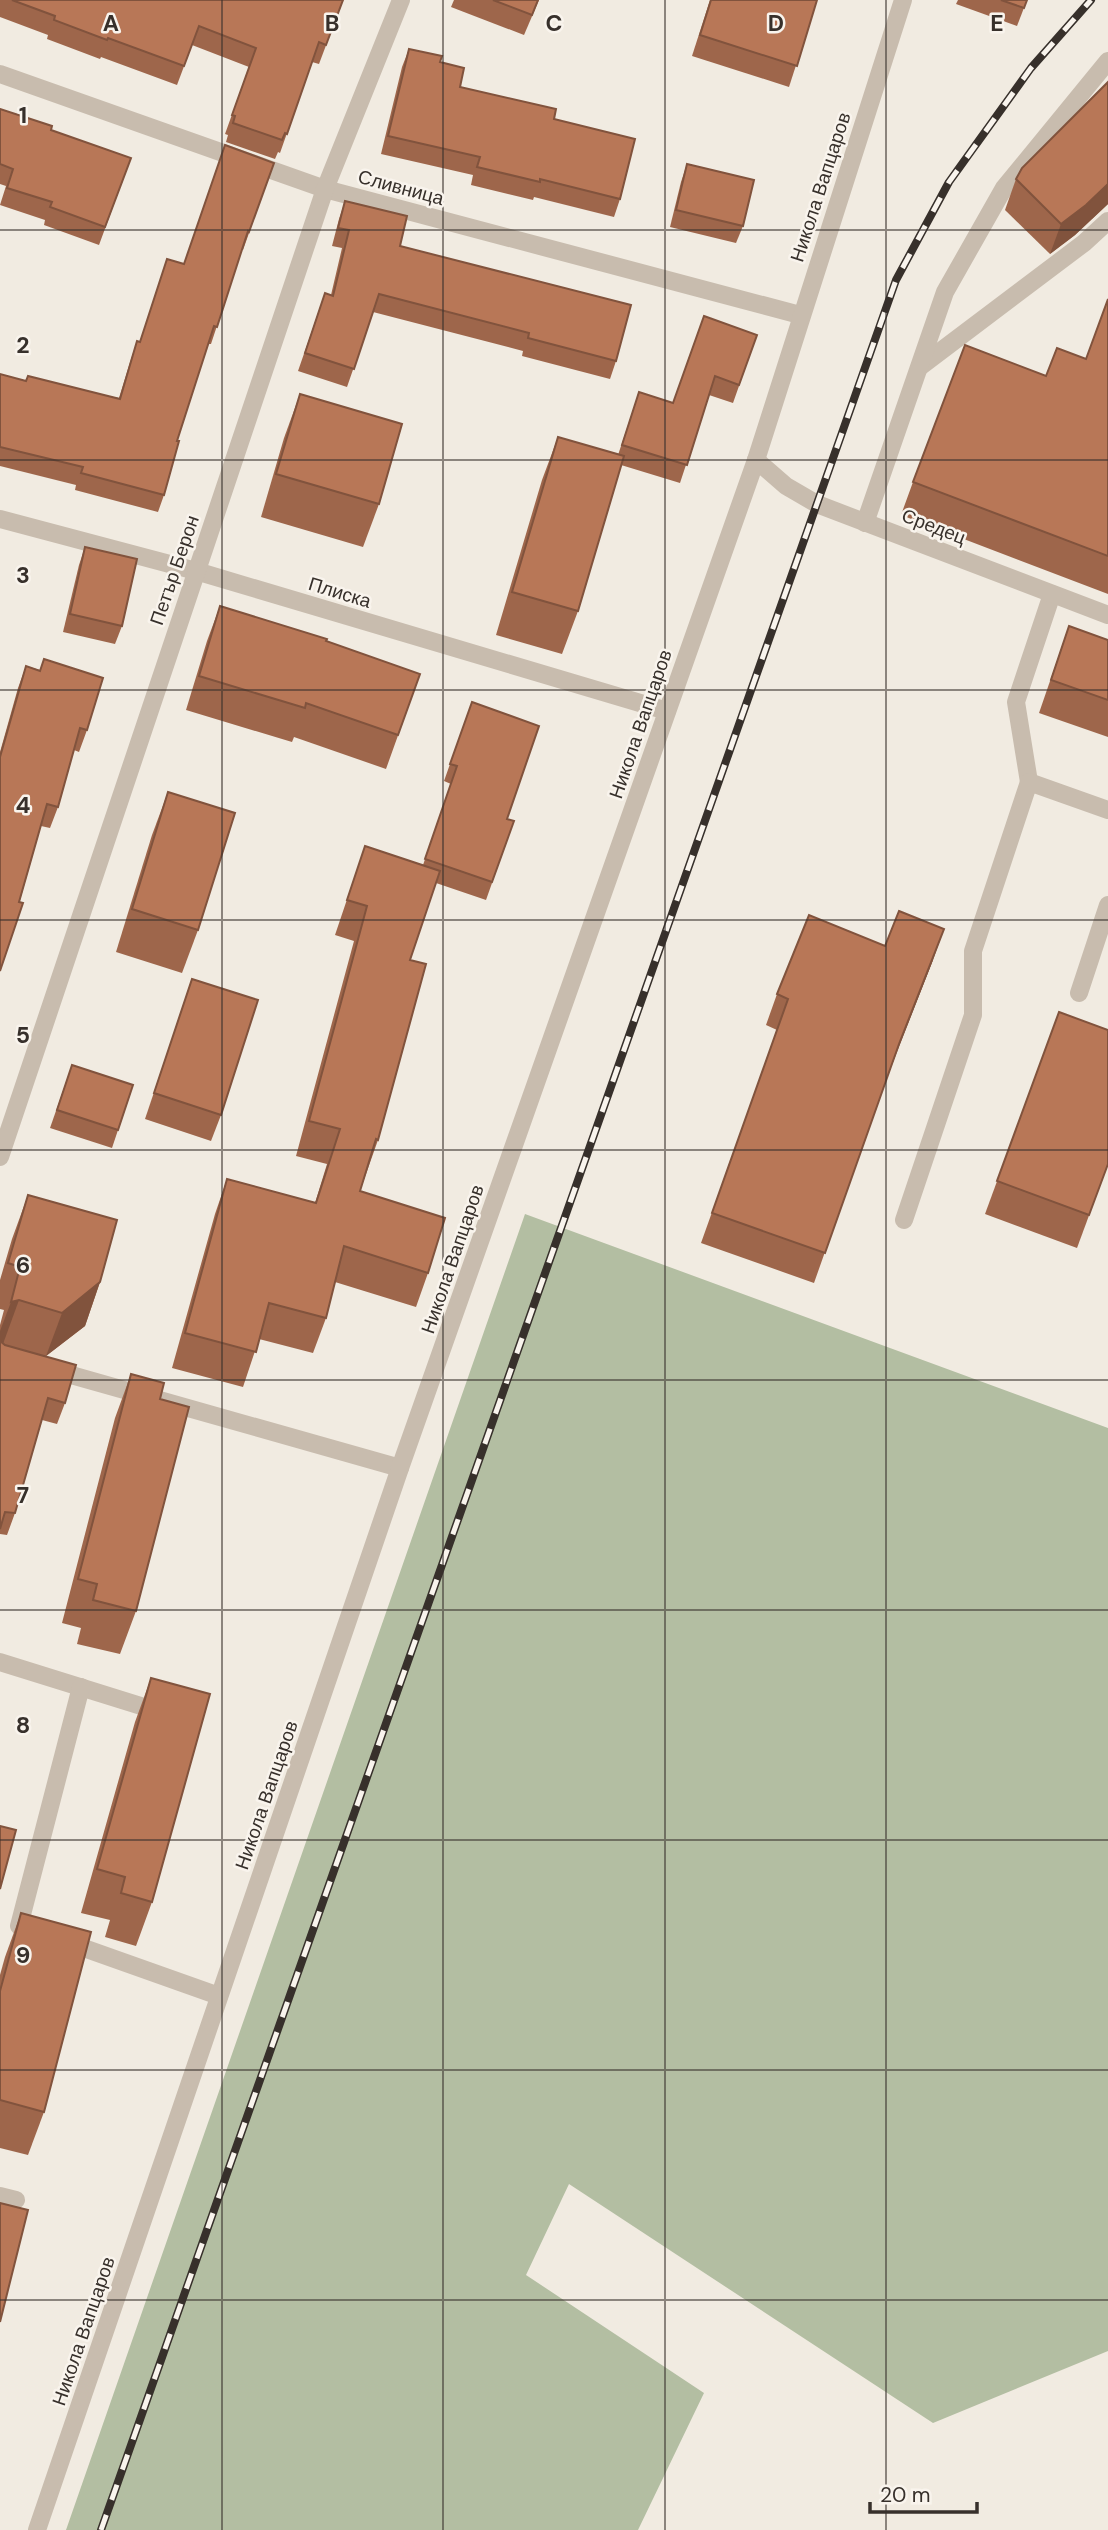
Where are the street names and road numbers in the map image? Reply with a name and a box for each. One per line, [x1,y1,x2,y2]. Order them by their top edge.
street label: Никола Вапцаров [784,109,856,265]
street label: Сливница [355,164,447,211]
street label: Средец [898,503,970,550]
street label: Петър Берон [144,512,205,628]
street label: Плиска [306,571,375,614]
street label: Никола Вапцаров [603,646,678,802]
street label: Никола Вапцаров [415,1181,490,1337]
street label: Никола Вапцаров [229,1717,304,1873]
street label: Никола Вапцаров [46,2253,121,2409]

